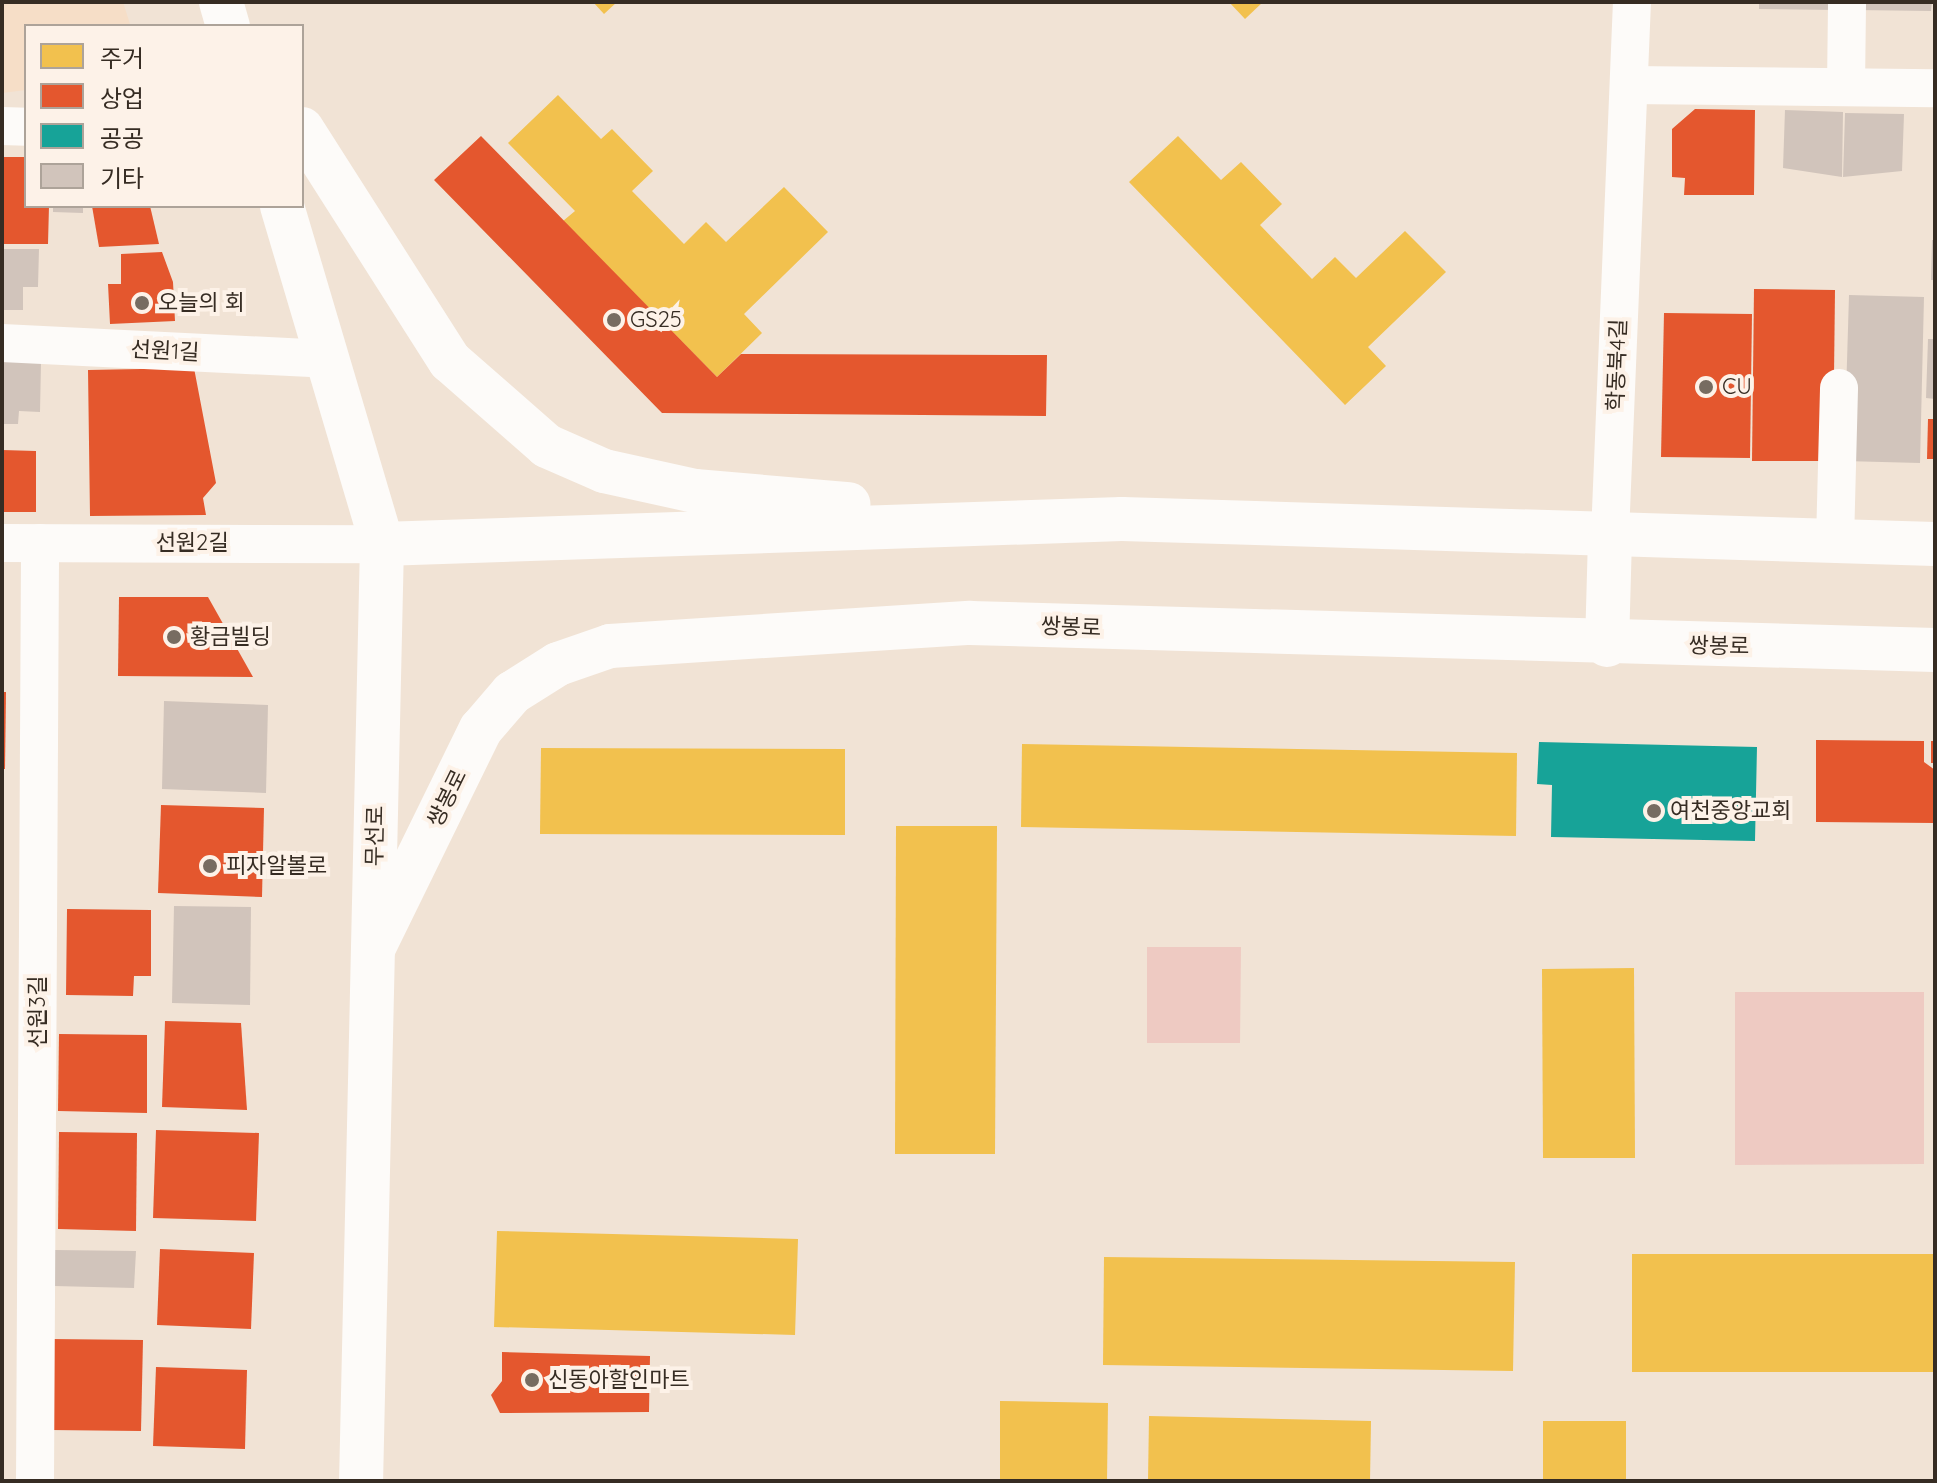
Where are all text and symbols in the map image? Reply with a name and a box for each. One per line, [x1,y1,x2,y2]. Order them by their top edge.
legend [24,24,304,208]
text: 주거 [100,43,144,73]
text: 상업 [100,83,144,113]
text: 공공 [100,123,144,153]
text: 기타 [100,163,144,193]
place label: 오늘의 회 [158,290,245,316]
marker: 오늘의 회 [133,294,151,312]
place label: GS25 [630,307,682,333]
marker: GS25 [605,311,623,329]
street label: 학동북4길 [1602,318,1632,412]
street label: 선원1길 [130,336,200,366]
place label: CU [1722,374,1752,400]
marker: CU [1697,378,1715,396]
street label: 선원2길 [156,530,228,556]
street label: 쌍봉로 [1040,613,1102,641]
place label: 황금빌딩 [190,624,271,650]
marker: 황금빌딩 [165,628,183,646]
street label: 쌍봉로 [1688,632,1750,660]
street label: 쌍봉로 [422,765,472,831]
place label: 여천중앙교회 [1670,798,1791,824]
marker: 여천중앙교회 [1645,802,1663,820]
street label: 무선로 [361,805,389,867]
place label: 피자알볼로 [226,853,327,879]
marker: 피자알볼로 [201,857,219,875]
street label: 선원3길 [25,976,51,1048]
place label: 신동아할인마트 [548,1367,690,1393]
marker: 신동아할인마트 [523,1371,541,1389]

